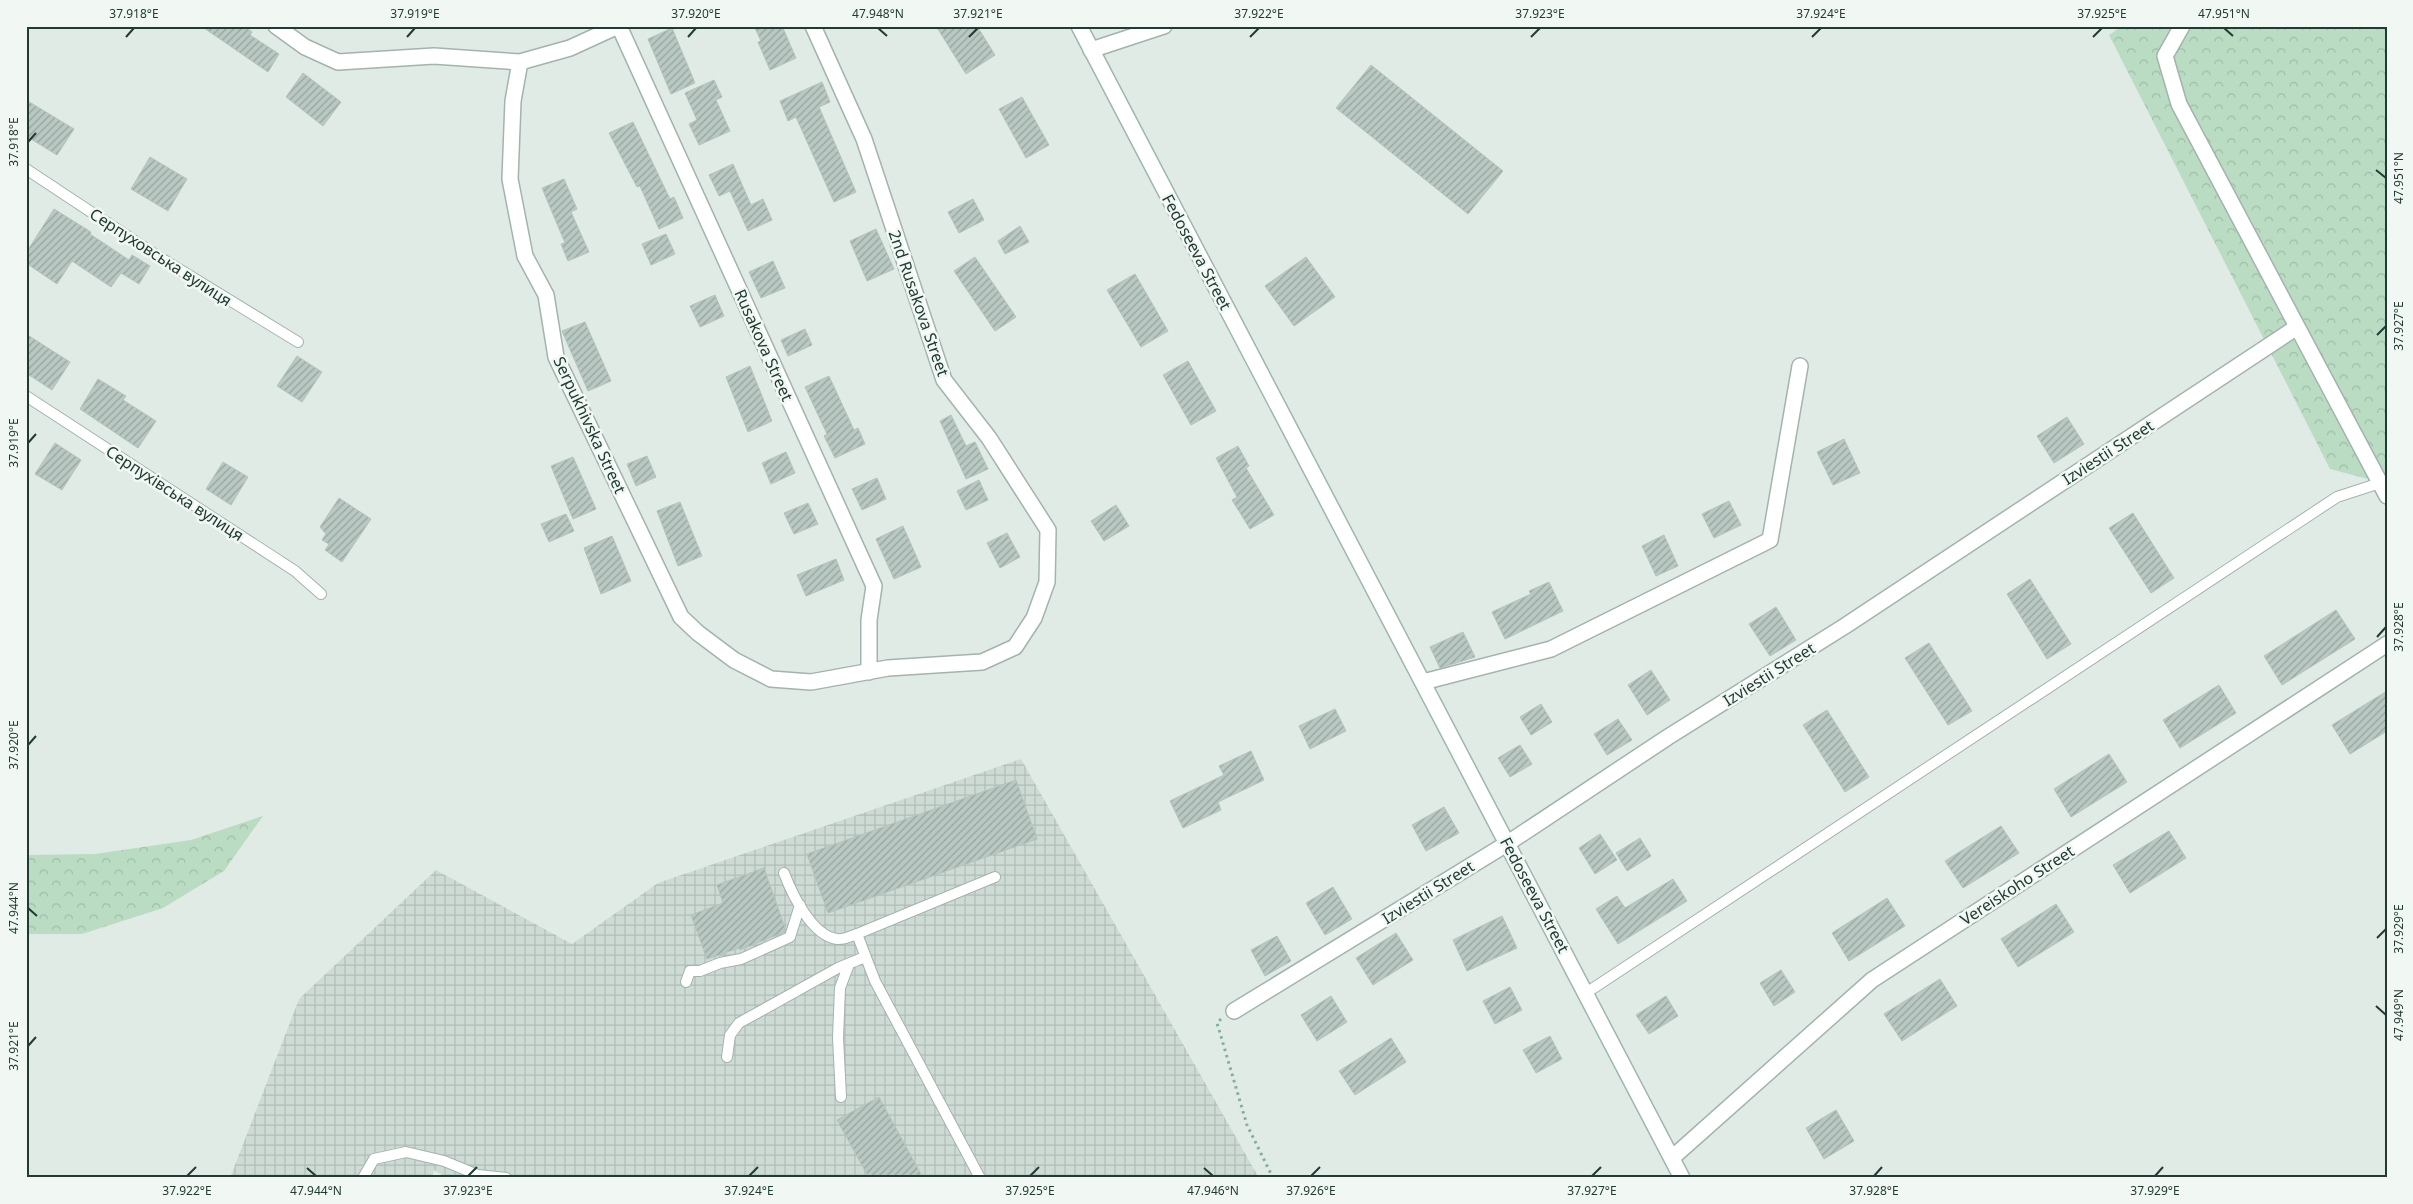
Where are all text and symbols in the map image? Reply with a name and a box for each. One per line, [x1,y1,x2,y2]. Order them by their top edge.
text: 37.918°E [109,5,159,22]
text: 37.919°E [390,5,440,22]
text: 37.920°E [671,5,721,22]
text: 47.948°N [852,5,904,22]
text: 37.921°E [953,5,1003,22]
text: 37.922°E [1234,5,1284,22]
text: 37.923°E [1515,5,1565,22]
text: 37.924°E [1796,5,1846,22]
text: 37.925°E [2077,5,2127,22]
text: 47.951°N [2198,5,2250,22]
text: 37.918°E [5,117,22,167]
text: 47.951°N [2390,152,2407,204]
street label: Fedoseeva Street [1157,190,1237,314]
street label: Серпуховська вулиця [86,203,236,311]
street label: 2nd Rusakova Street [884,227,954,379]
street label: Rusakova Street [729,286,799,405]
text: 37.927°E [2390,301,2407,351]
street label: Serpukhivska Street [549,353,632,497]
street label: Izviestii Street [2058,414,2158,490]
text: 37.919°E [5,418,22,468]
street label: Серпухівська вулиця [102,440,248,546]
text: 37.928°E [2390,602,2407,652]
street label: Izviestii Street [1719,637,1819,711]
text: 37.920°E [5,720,22,770]
street label: Fedoseeva Street [1495,833,1575,957]
street label: Vereiskoho Street [1956,840,2079,930]
street label: Izviestii Street [1378,855,1478,929]
text: 47.944°N [5,882,22,934]
text: 37.929°E [2390,904,2407,954]
text: 47.949°N [2390,989,2407,1041]
text: 37.921°E [5,1021,22,1071]
text: 37.922°E [162,1182,212,1199]
text: 47.944°N [290,1182,342,1199]
text: 37.923°E [443,1182,493,1199]
text: 37.924°E [724,1182,774,1199]
text: 37.925°E [1005,1182,1055,1199]
text: 47.946°N [1187,1182,1239,1199]
text: 37.926°E [1286,1182,1336,1199]
text: 37.927°E [1567,1182,1617,1199]
text: 37.928°E [1849,1182,1899,1199]
text: 37.929°E [2130,1182,2180,1199]

